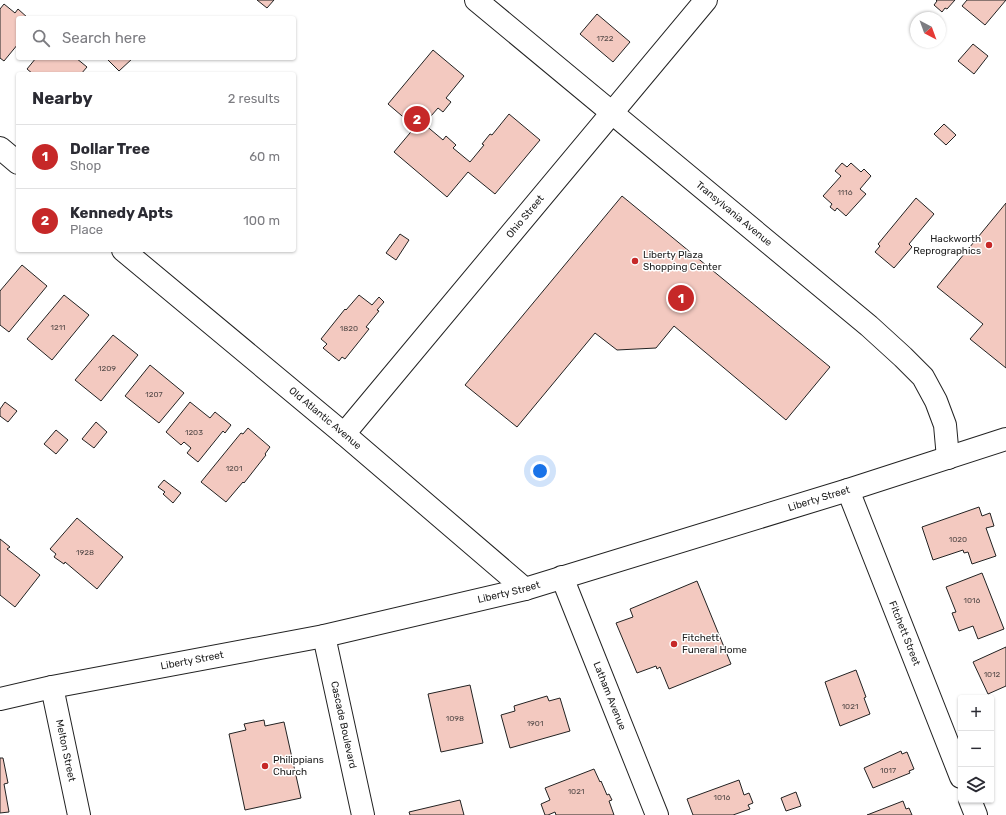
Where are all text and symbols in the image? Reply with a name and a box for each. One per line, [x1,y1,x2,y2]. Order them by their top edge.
north arrow [910,12,946,48]
search box [16,16,296,60]
icon: search [30,27,52,49]
text: Search here [62,29,146,47]
house number: 1722 [597,34,614,43]
text: Nearby [32,88,93,108]
text: 2 results [228,91,280,106]
pin: 2 [404,104,430,134]
text: Dollar Tree [70,140,150,158]
text: 1 [42,149,48,164]
text: 60 m [249,149,280,164]
text: Shop [70,158,101,173]
street label: Transylvania Avenue [693,179,775,249]
house number: 1116 [837,188,853,197]
street label: Ohio Street [504,193,547,241]
text: Kennedy Apts [70,204,173,222]
text: 2 [41,213,49,228]
text: 100 m [243,213,280,228]
text: Place [70,222,103,237]
place label: Hackworth Reprographics [913,233,981,257]
marker: Hackworth Reprographics [984,240,994,250]
place label: Liberty Plaza Shopping Center [643,249,722,273]
marker: Liberty Plaza Shopping Center [630,256,640,266]
pin: 1 [668,283,694,313]
house number: 1211 [51,323,65,332]
house number: 1820 [340,324,358,333]
house number: 1209 [98,364,116,373]
street label: Old Atlantic Avenue [286,385,364,452]
house number: 1207 [145,390,163,399]
house number: 1203 [185,428,203,437]
your location [530,461,550,481]
house number: 1201 [226,464,242,473]
street label: Liberty Street [787,484,851,514]
house number: 1020 [949,535,967,544]
house number: 1928 [76,548,94,557]
street label: Liberty Street [476,579,542,606]
house number: 1016 [964,596,981,605]
street label: Fitchett Street [886,599,923,668]
place label: Fitchett Funeral Home [682,632,747,656]
marker: Fitchett Funeral Home [669,639,679,649]
street label: Liberty Street [160,649,225,673]
street label: Latham Avenue [590,660,629,732]
house number: 1012 [984,670,1001,679]
street label: Cascade Boulevard [328,680,359,770]
map controls [958,695,994,803]
button: + [958,695,994,731]
house number: 1021 [842,702,858,711]
house number: 1098 [446,714,464,723]
street label: Melton Street [53,718,78,783]
house number: 1901 [527,719,543,728]
button: − [958,731,994,767]
place label: Philippians Church [273,754,324,778]
marker: Philippians Church [260,761,270,771]
house number: 1017 [880,766,896,775]
button: layers [958,767,994,803]
house number: 1021 [568,787,584,796]
house number: 1016 [714,793,731,802]

